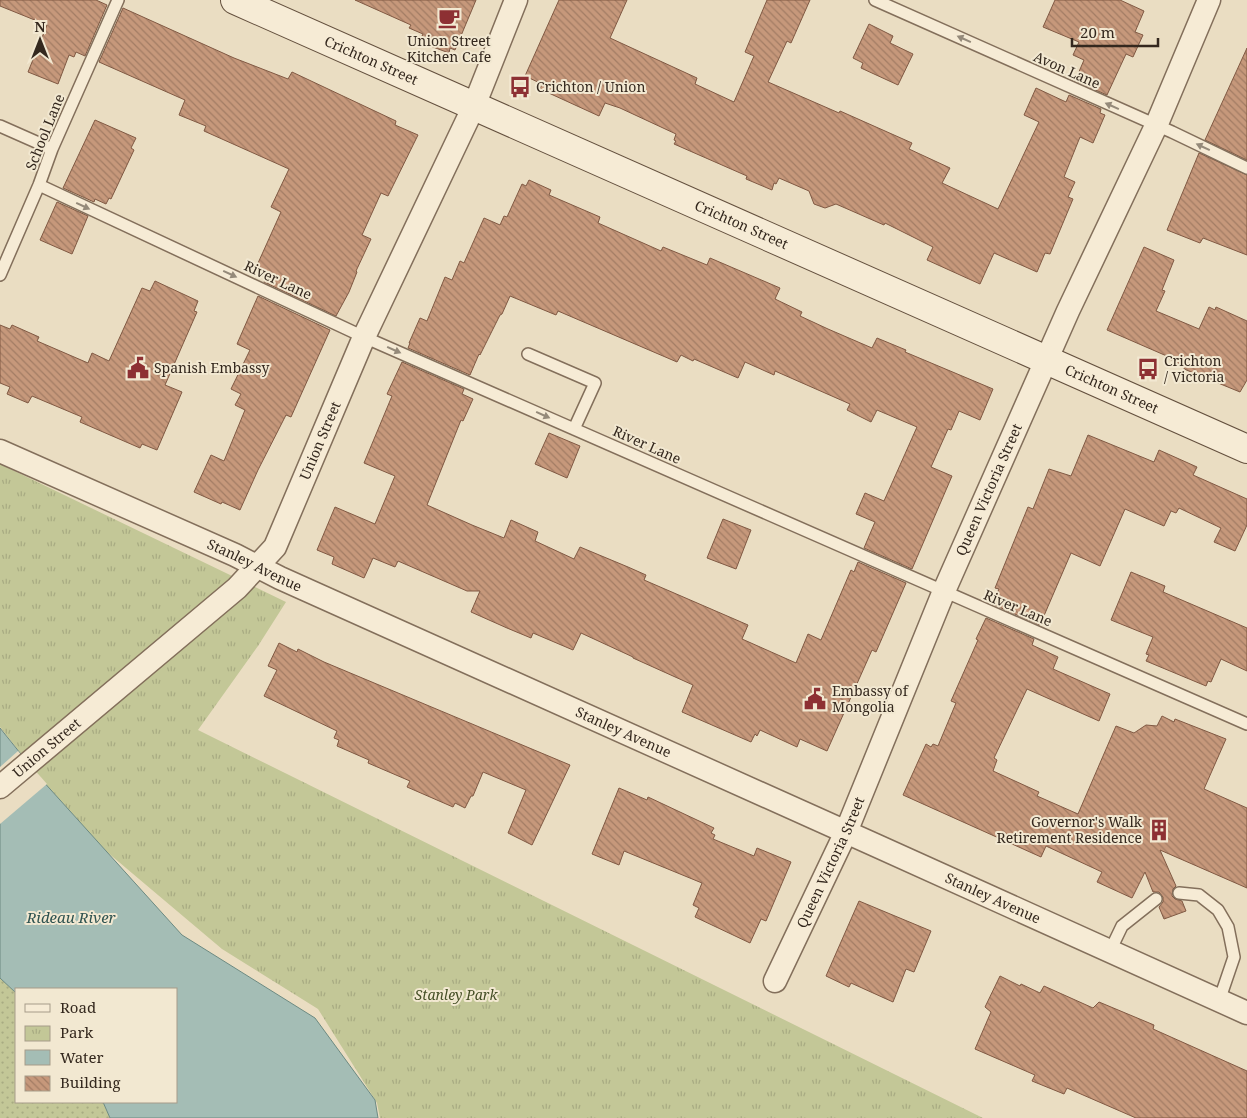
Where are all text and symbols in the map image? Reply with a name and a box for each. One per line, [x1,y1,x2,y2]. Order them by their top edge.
cafe icon: Union Street Kitchen Cafe [436,5,462,31]
north arrow [15,15,65,65]
scale bar [1072,15,1158,47]
text: N [34,17,46,36]
text: 20 m [1080,22,1115,42]
street label: Crichton Street [322,31,421,89]
place label: Union Street Kitchen Cafe [407,31,491,66]
one-way arrow [957,35,971,43]
street label: Avon Lane [1031,46,1104,93]
bus stop icon: Crichton / Union [507,74,533,100]
place label: Crichton / Union [536,77,645,96]
street label: School Lane [21,91,68,173]
one-way arrow [1105,101,1119,109]
one-way arrow [1196,143,1210,151]
street label: Crichton Street [692,195,791,253]
one-way arrow [76,202,90,210]
street label: River Lane [241,256,315,304]
one-way arrow [223,270,238,279]
one-way arrow [387,346,401,354]
place label: Crichton / Victoria [1164,351,1225,386]
public building icon: Spanish Embassy [125,355,151,381]
bus stop icon: Crichton / Victoria [1135,356,1161,382]
place label: Spanish Embassy [154,358,270,377]
street label: Crichton Street [1062,359,1162,418]
street label: Union Street [295,398,345,482]
one-way arrow [536,411,550,419]
street label: Queen Victoria Street [951,420,1026,559]
street label: River Lane [610,421,684,468]
street label: Stanley Avenue [204,534,305,596]
street label: River Lane [981,585,1055,630]
place label: Embassy of Mongolia [832,681,910,716]
public building icon: Embassy of Mongolia [802,686,828,712]
street label: Stanley Avenue [573,702,675,761]
street label: Union Street [8,713,84,781]
street label: Queen Victoria Street [792,794,868,931]
place label: Governor's Walk Retirement Residence [997,812,1143,847]
building icon: Governor's Walk Retirement Residence [1146,817,1172,843]
street label: Stanley Avenue [942,868,1044,928]
water label: Rideau River [25,907,117,927]
park label: Stanley Park [415,985,498,1004]
legend [15,988,178,1103]
text: Road [60,997,96,1017]
text: Park [60,1022,94,1042]
text: Water [60,1047,103,1067]
text: Building [60,1072,121,1092]

